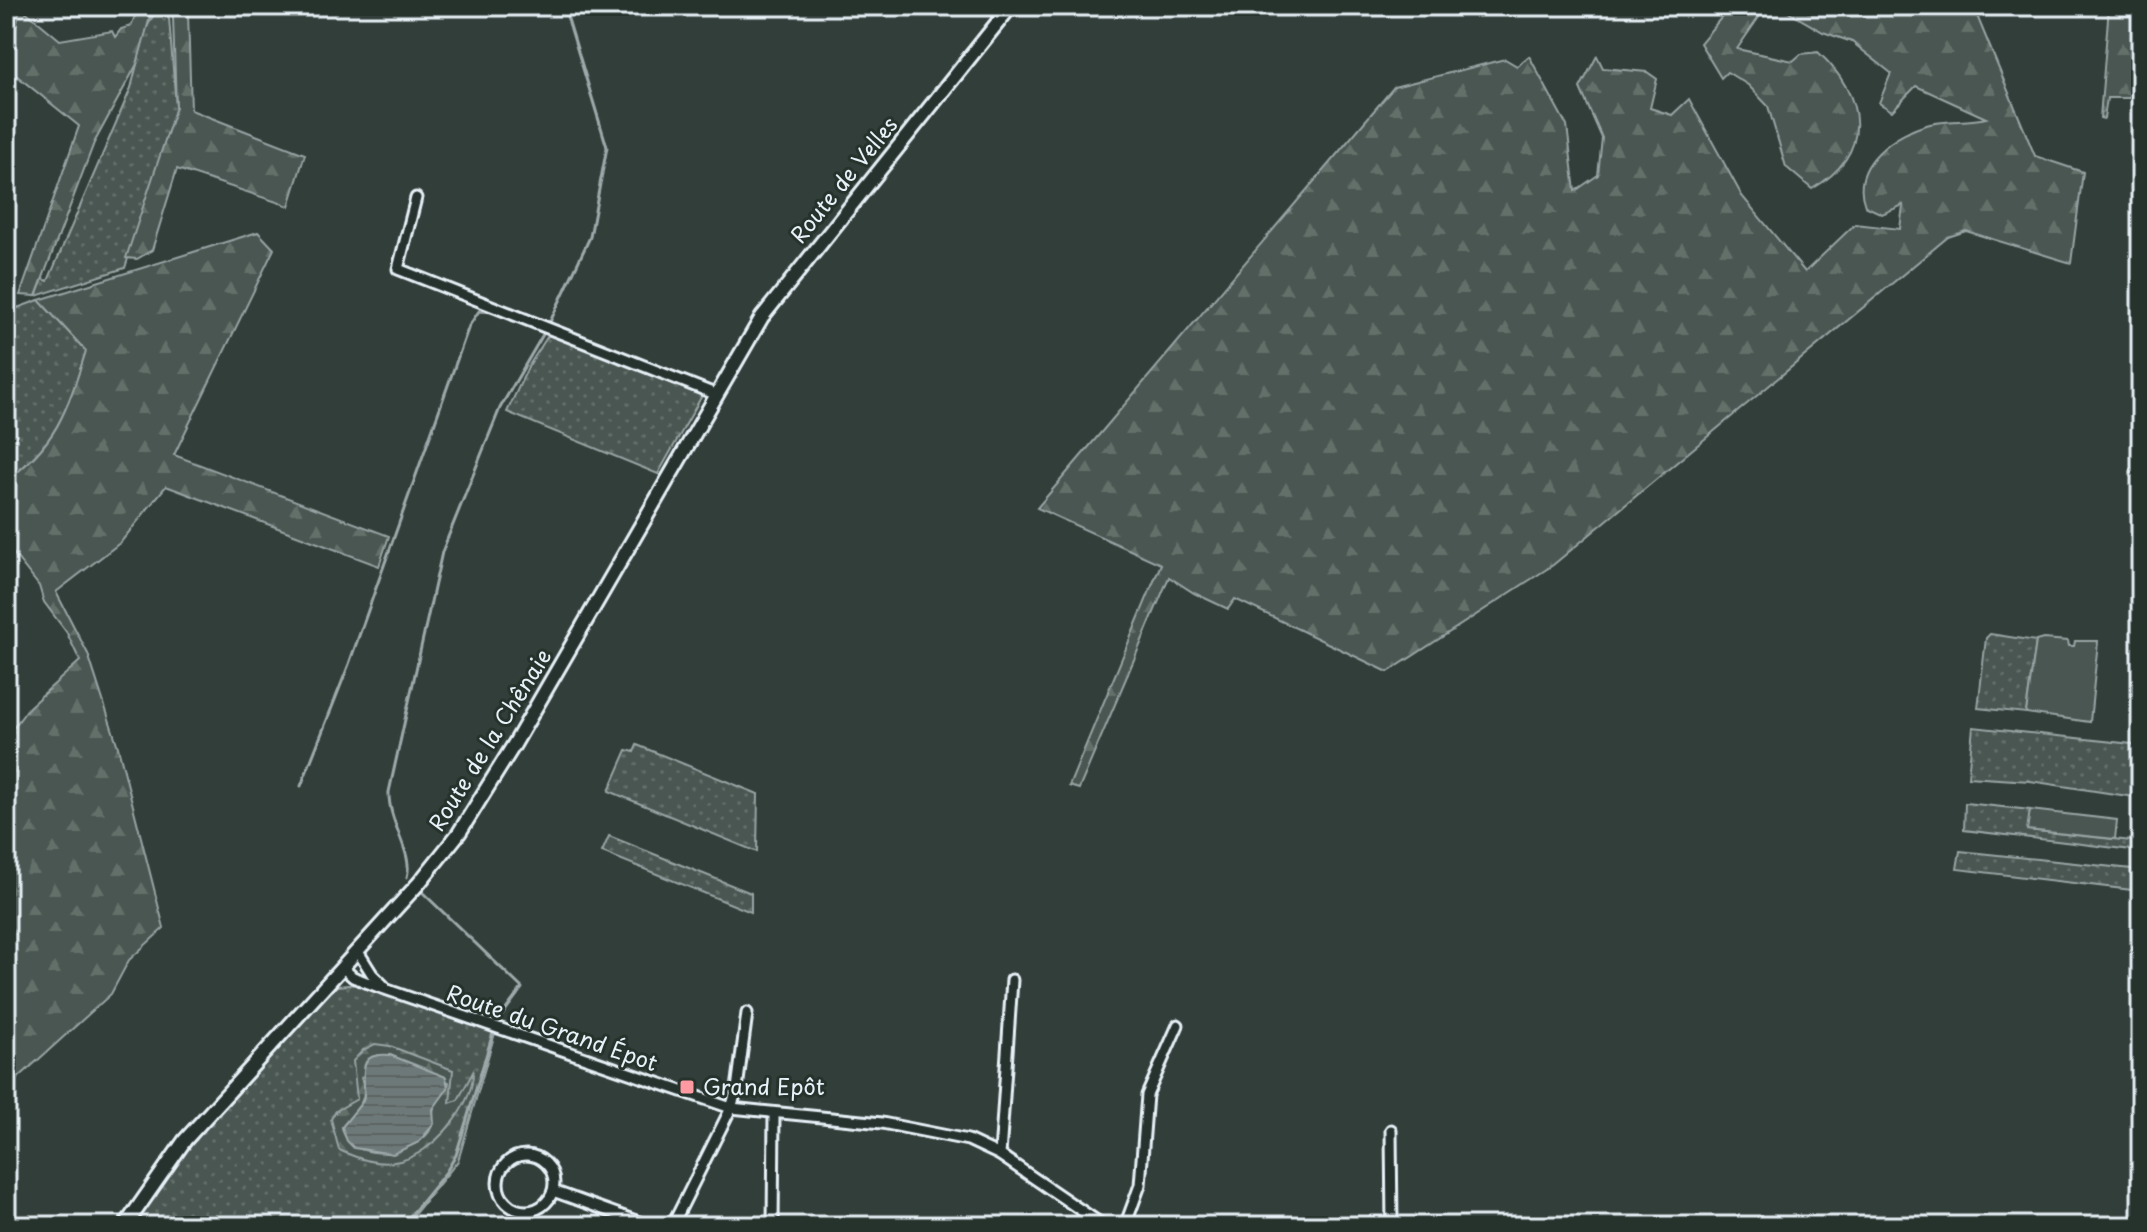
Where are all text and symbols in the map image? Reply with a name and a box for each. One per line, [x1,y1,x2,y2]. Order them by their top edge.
street label: Route de Velles [781,109,904,250]
street label: Route de la Chênaie [419,642,558,837]
street label: Route du Grand Épot [442,975,663,1078]
place label: Grand Epôt [703,1069,825,1102]
marker: Grand Epôt [678,1078,696,1096]

